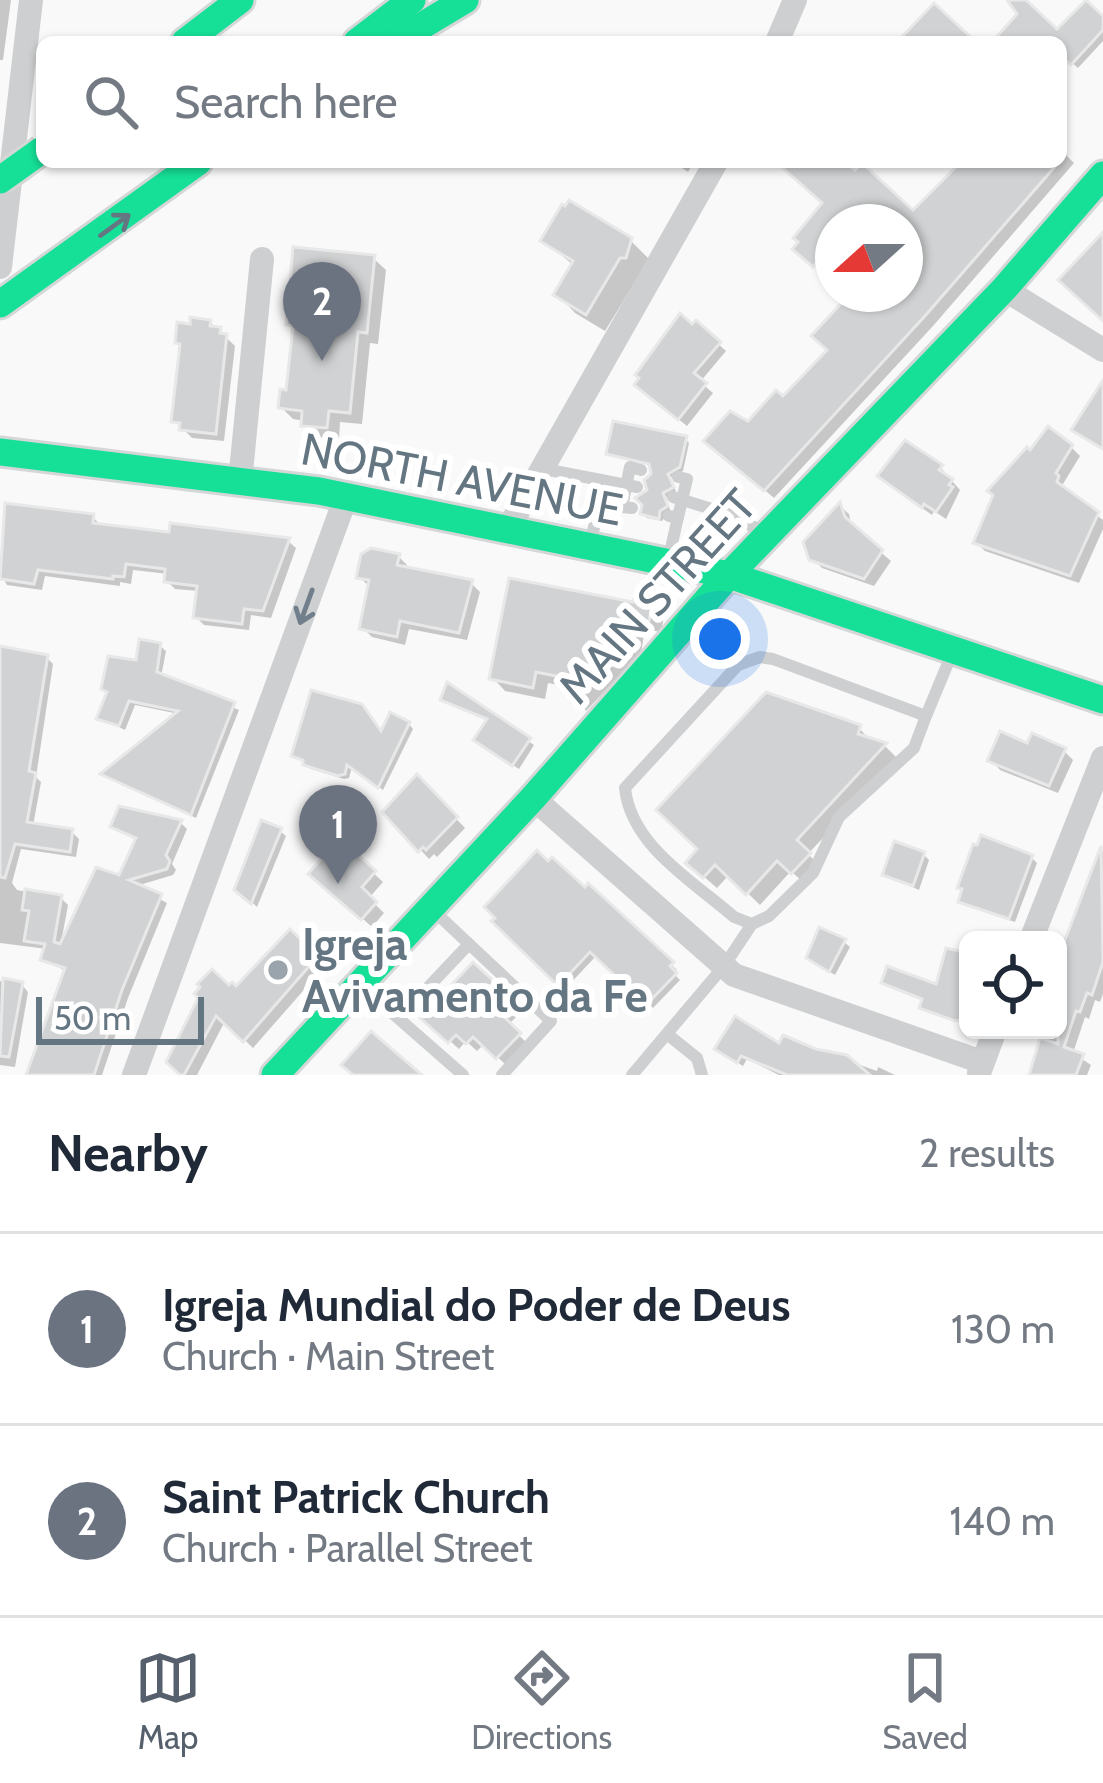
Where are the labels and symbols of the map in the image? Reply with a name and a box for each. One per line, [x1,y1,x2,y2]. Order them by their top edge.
north arrow [815,204,923,312]
one-way arrow [98,212,131,238]
pin: 2 [283,262,361,361]
street label: NORTH AVENUE [297,421,627,537]
street label: MAIN STREET [547,478,767,714]
one-way arrow [294,587,315,624]
your location [690,609,750,669]
pin: 1 [299,785,377,884]
place label: Igreja Avivamento da Fe [302,917,648,1023]
marker: Igreja Avivamento da Fe [265,957,291,983]
scale bar [36,991,204,1044]

